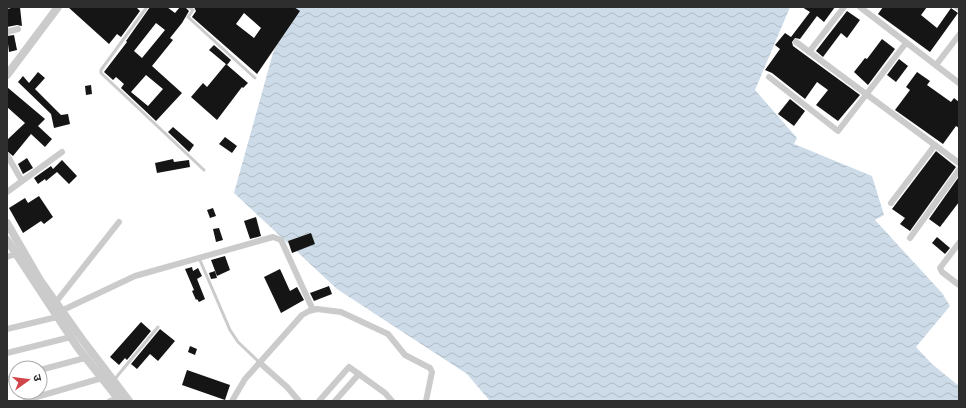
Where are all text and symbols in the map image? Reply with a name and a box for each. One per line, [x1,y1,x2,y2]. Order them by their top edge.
north arrow [8,360,48,400]
text: उ [31,373,43,383]

